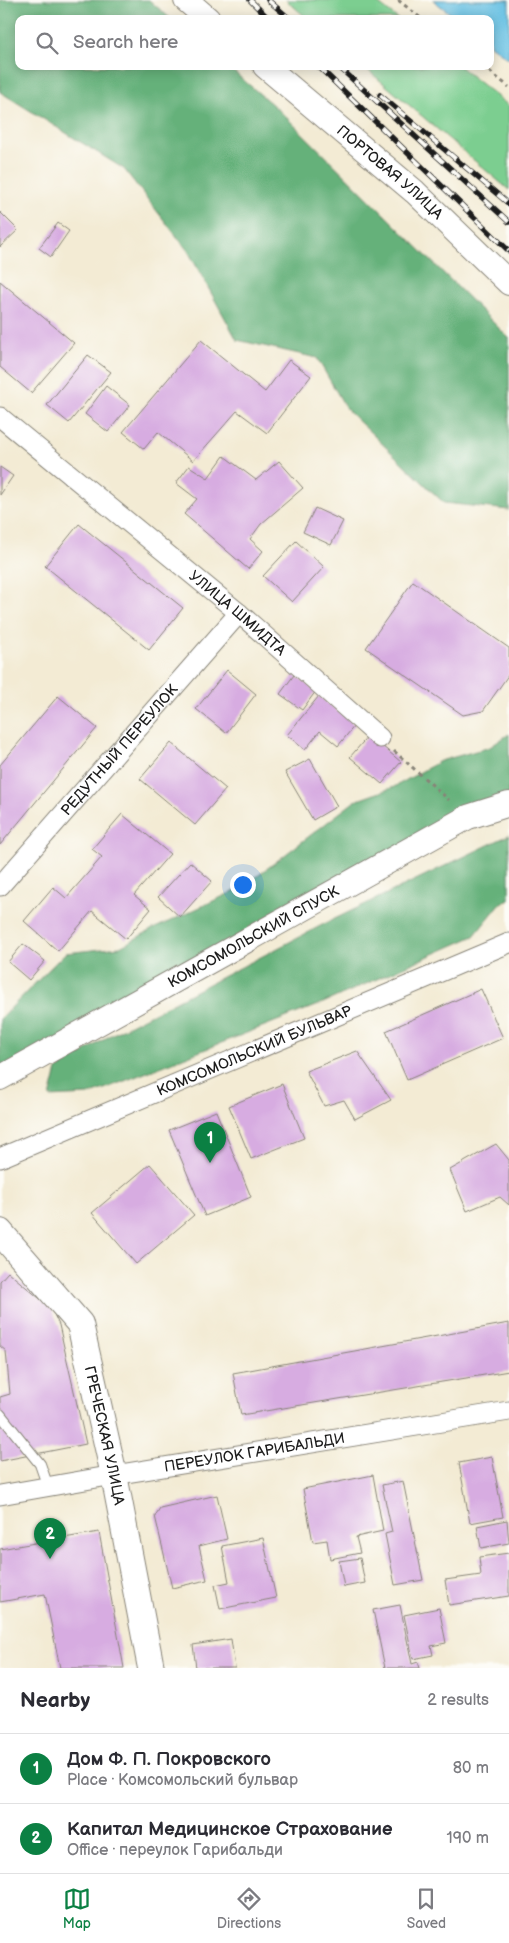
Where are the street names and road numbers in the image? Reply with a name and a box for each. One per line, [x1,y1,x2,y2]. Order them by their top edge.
street label: ПОРТОВАЯ УЛИЦА [333,121,448,224]
street label: УЛИЦА ШМИДТА [185,566,291,660]
street label: РЕДУТНЫЙ ПЕРЕУЛОК [57,680,182,819]
street label: КОМСОМОЛЬСКИЙ СПУСК [164,881,342,992]
street label: КОМСОМОЛЬСКИЙ БУЛЬВАР [154,1001,355,1100]
street label: ГРЕЧЕСКАЯ УЛИЦА [80,1364,129,1507]
street label: ПЕРЕУЛОК ГАРИБАЛЬДИ [163,1428,346,1476]

